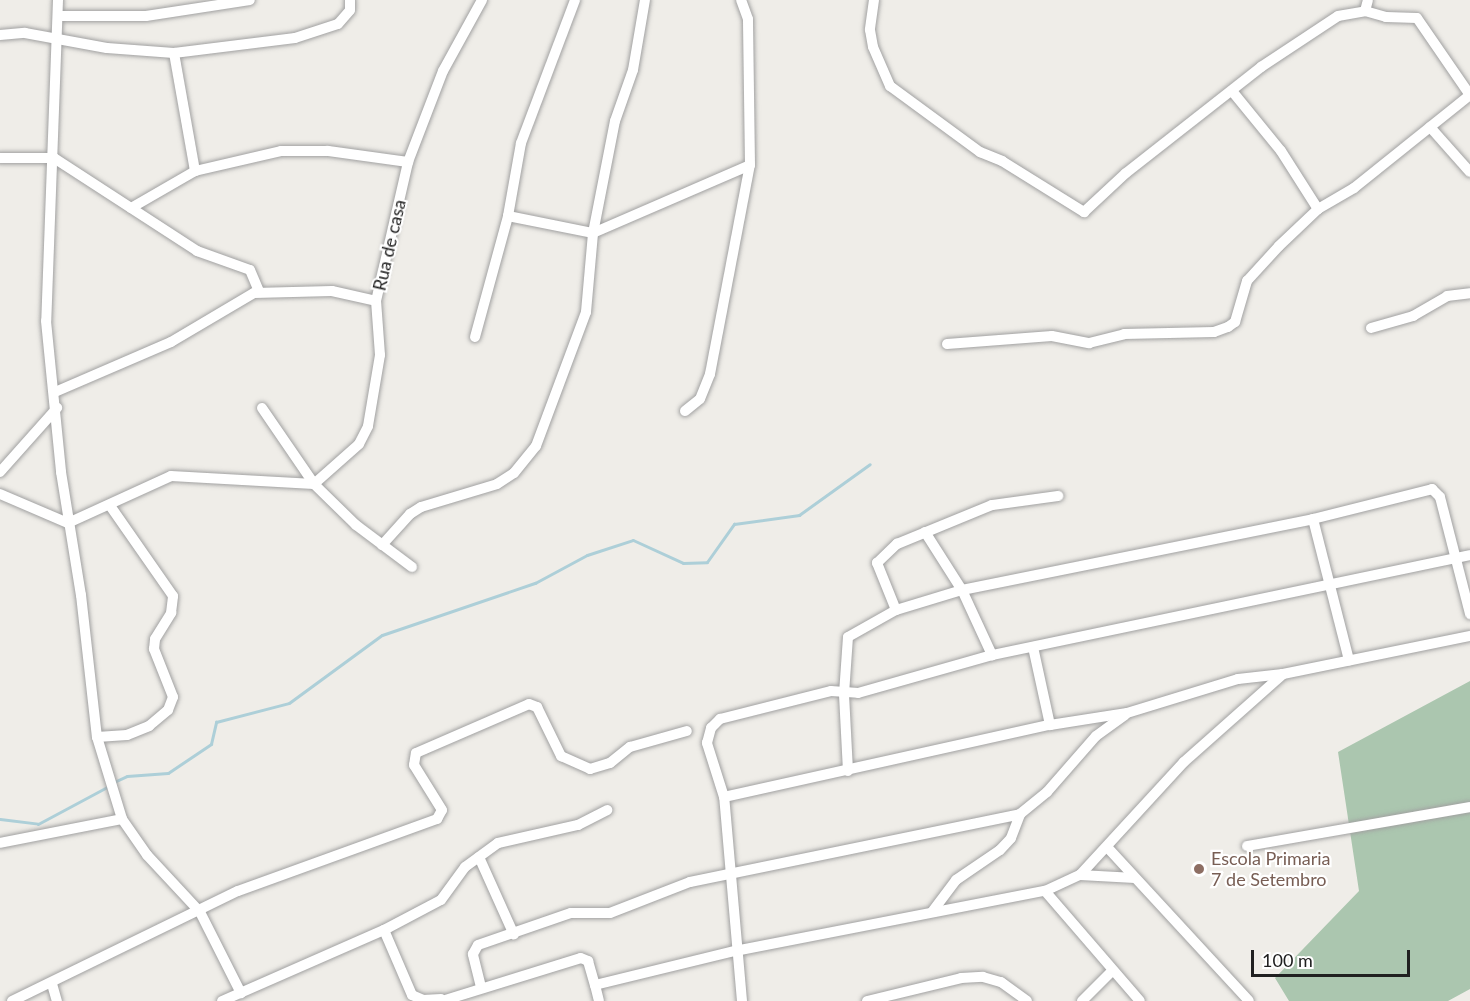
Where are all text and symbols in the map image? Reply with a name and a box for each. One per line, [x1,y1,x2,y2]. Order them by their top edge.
street label: Rua de casa [368,197,410,293]
place label: Escola Primaria 7 de Setembro [1211,848,1331,890]
marker: Escola Primaria 7 de Setembro [1192,862,1206,876]
scale bar [1254,938,1413,976]
text: 100 m [1262,949,1313,971]

